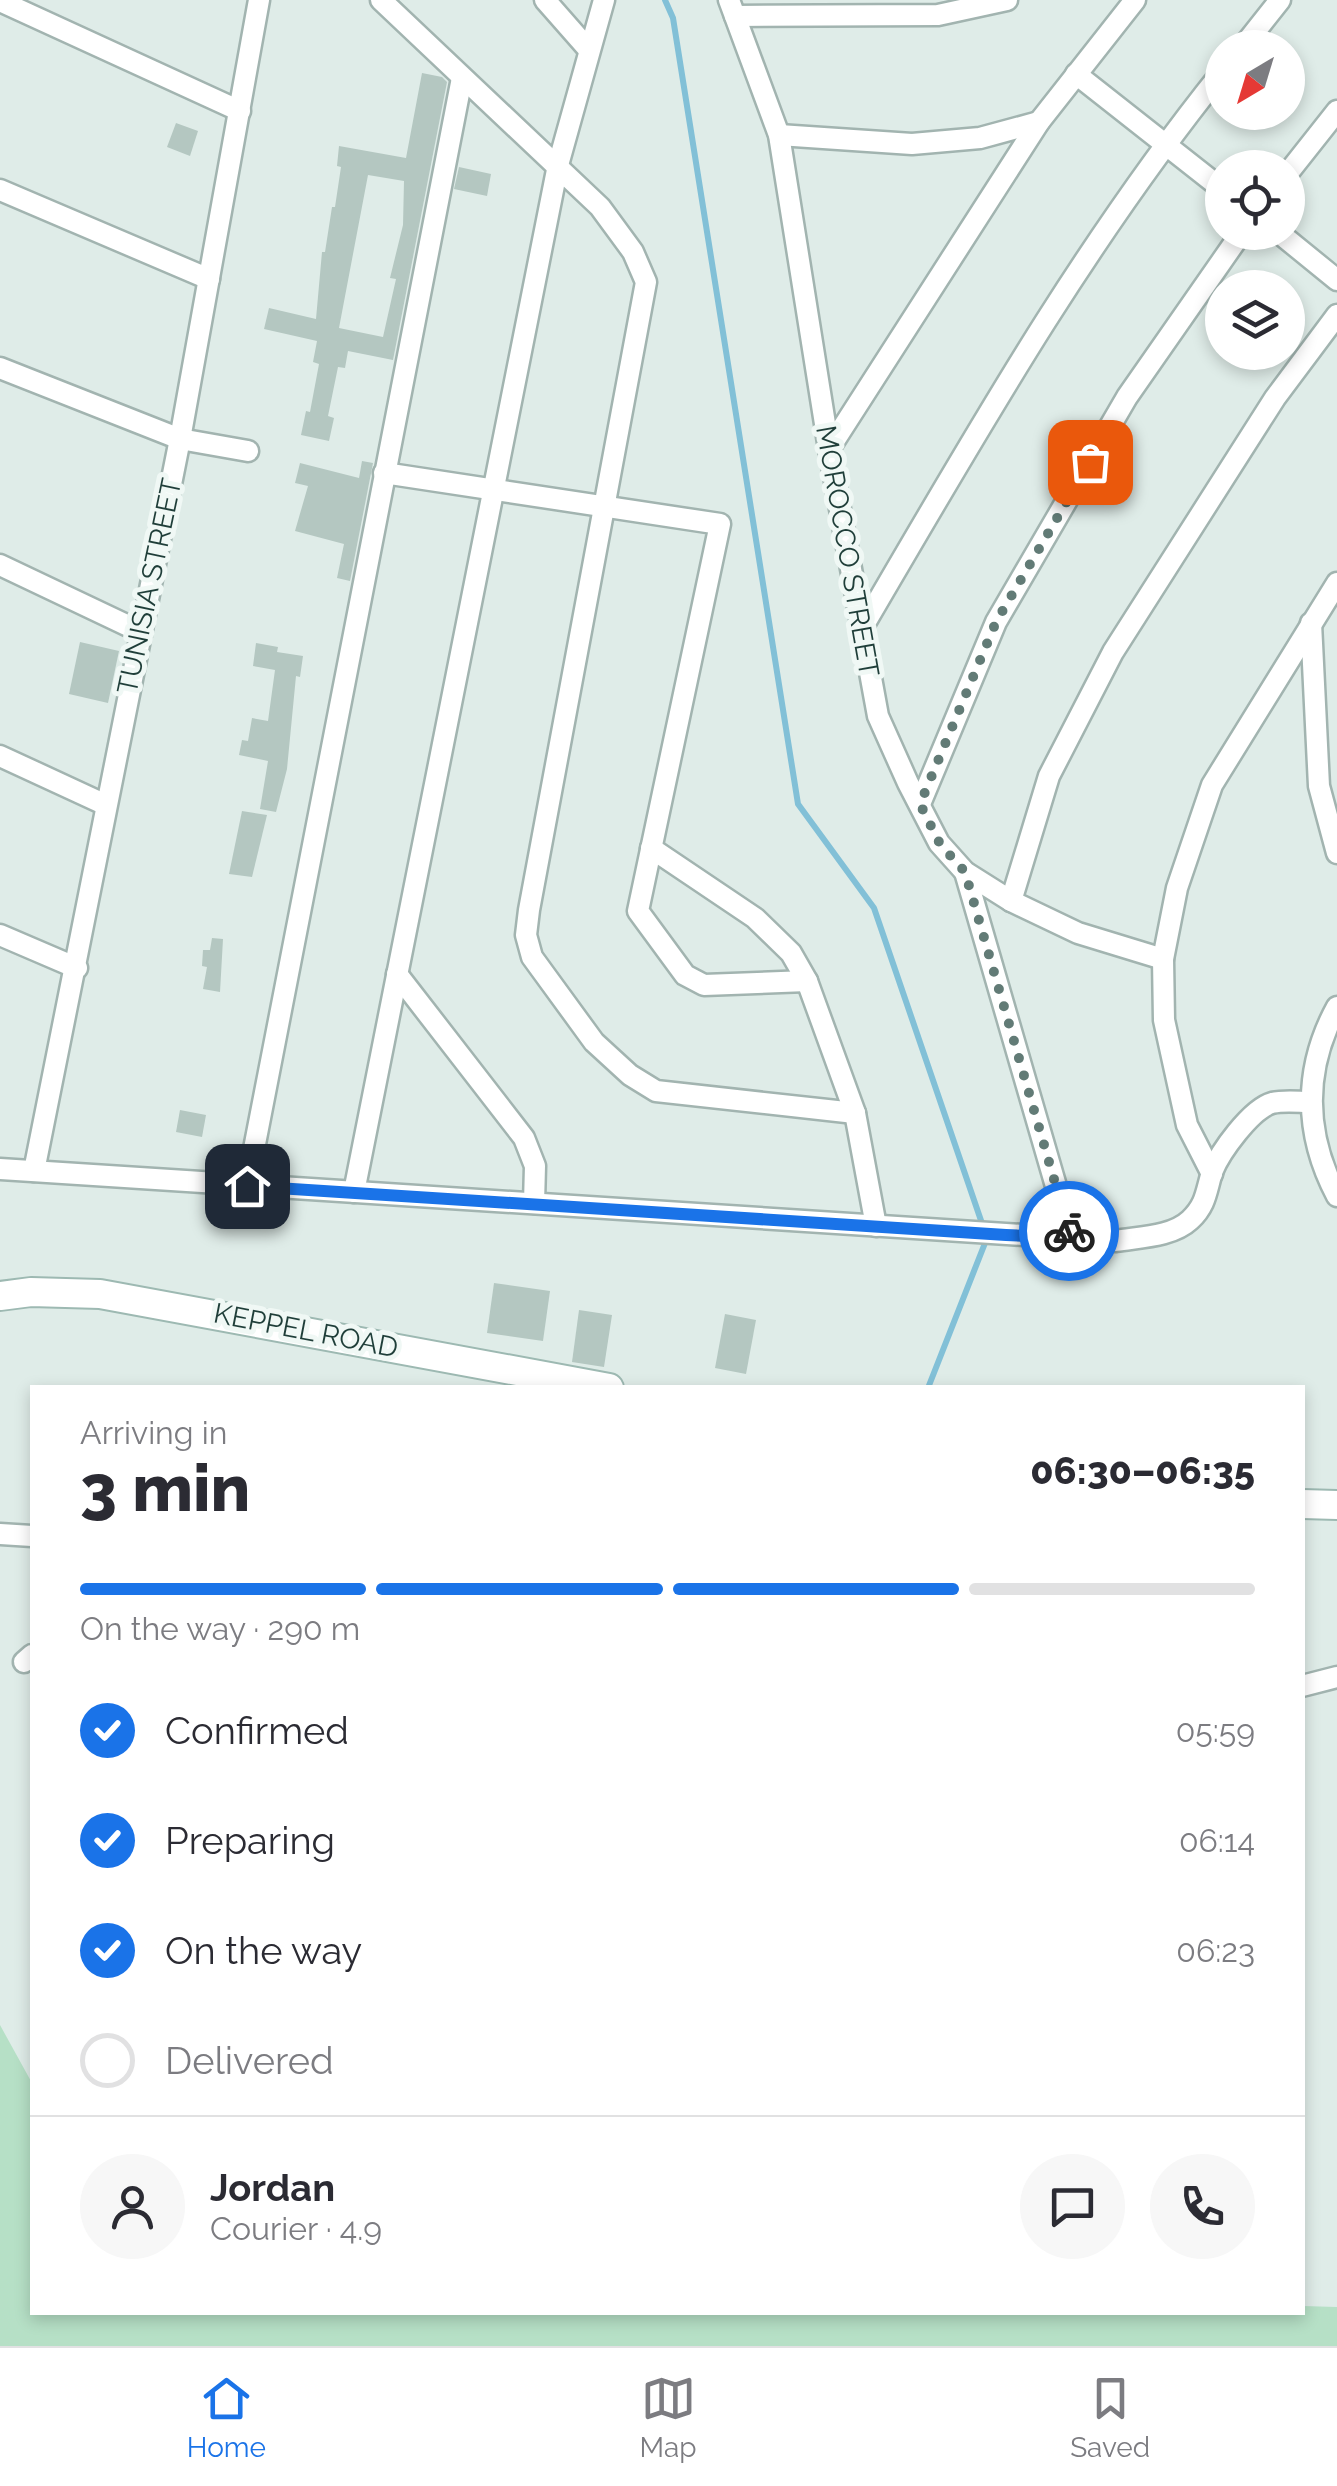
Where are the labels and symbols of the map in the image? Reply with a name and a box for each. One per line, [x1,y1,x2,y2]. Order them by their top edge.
north arrow [1205,30,1305,130]
pin [1048,420,1133,505]
street label: MOROCCO STREET [809,423,886,679]
street label: TUNISIA STREET [111,475,188,697]
pin [205,1144,290,1229]
courier [1019,1181,1119,1281]
street label: KEPPEL ROAD [211,1296,401,1365]

